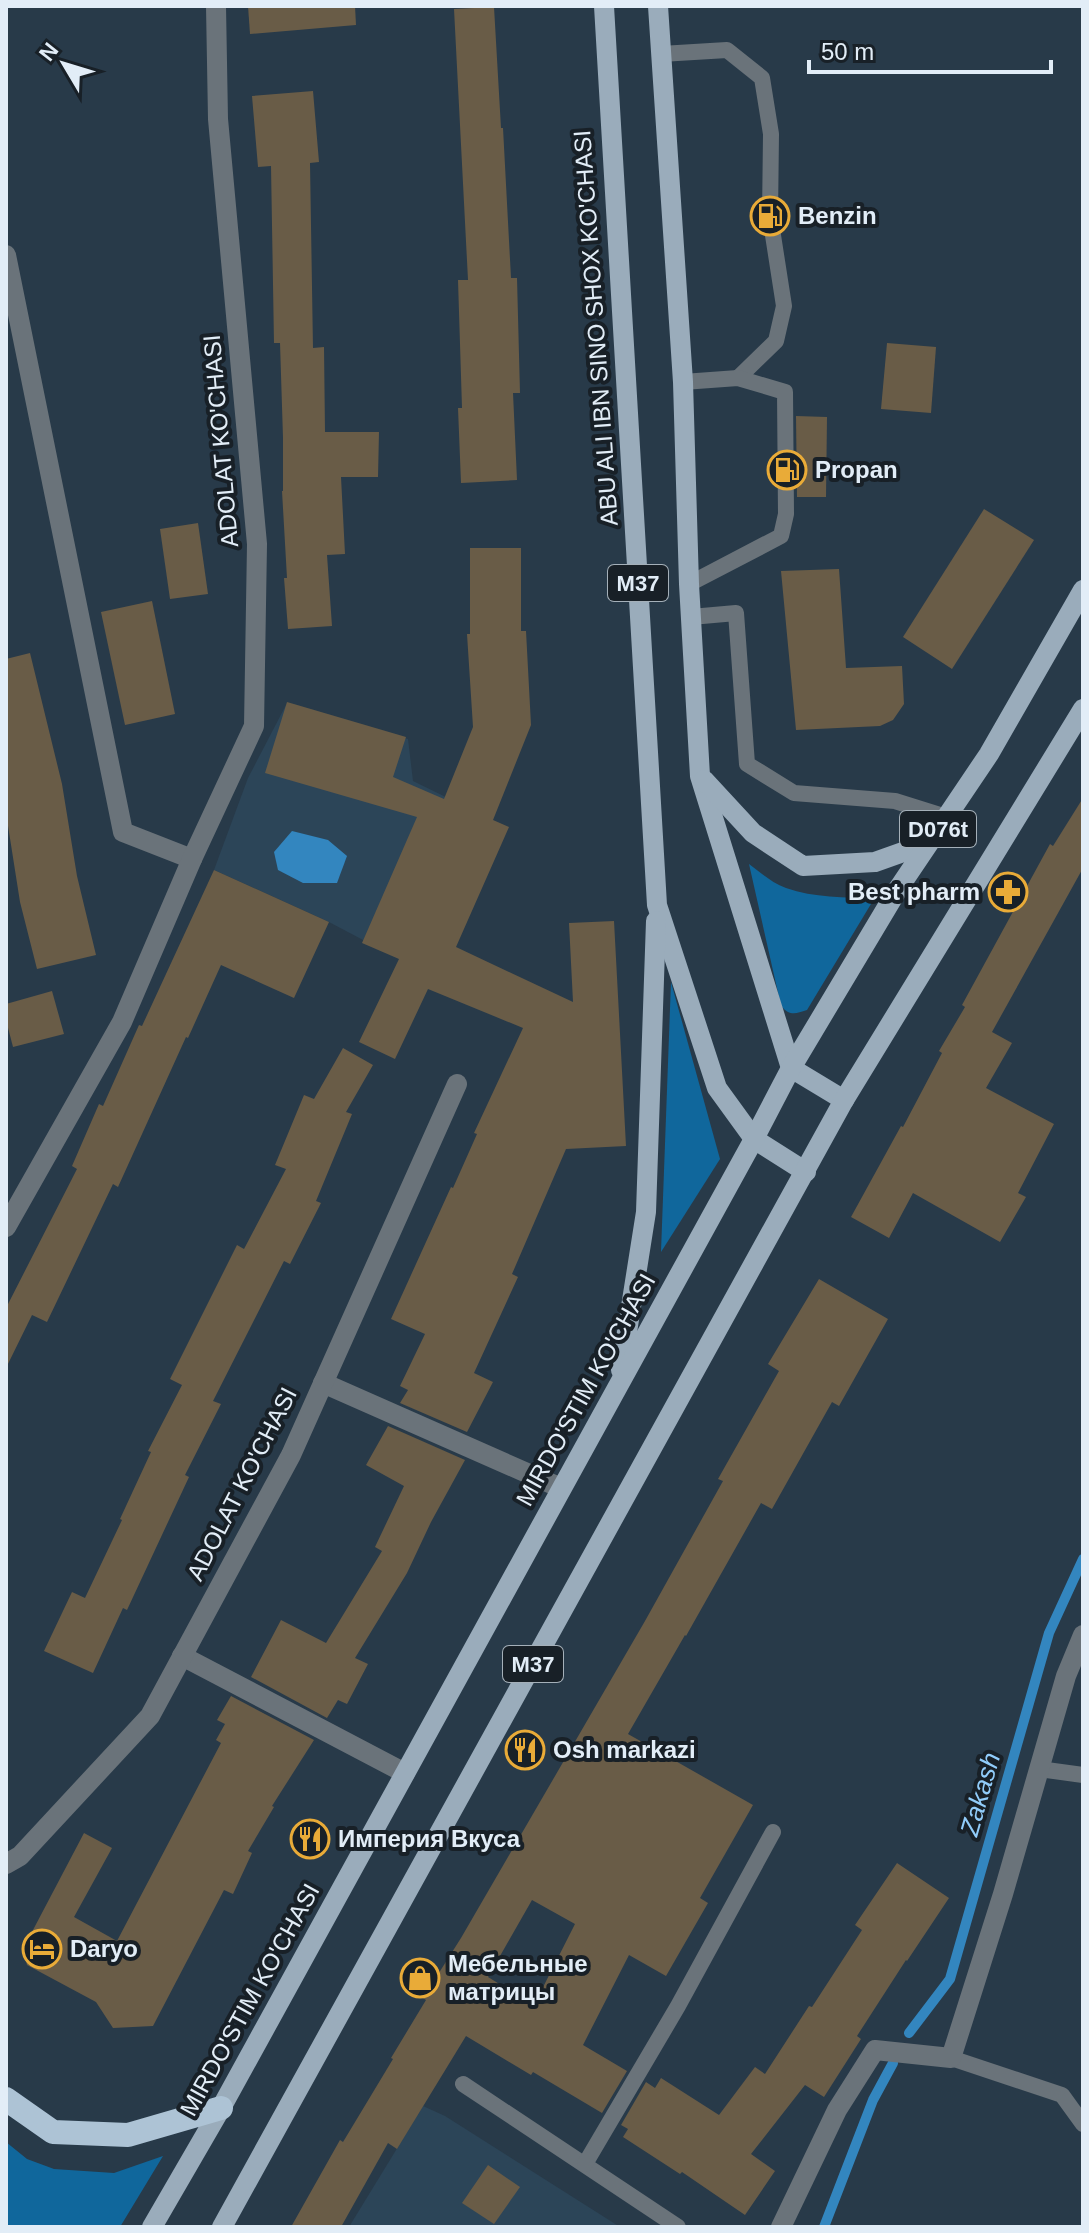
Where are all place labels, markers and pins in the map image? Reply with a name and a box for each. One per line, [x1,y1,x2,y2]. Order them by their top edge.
fuel station icon: Benzin [749,195,791,237]
place label: Benzin [798,202,877,229]
fuel station icon: Propan [766,449,808,491]
place label: Propan [815,456,898,483]
pharmacy icon: Best pharm [987,871,1029,913]
place label: Best pharm [848,878,980,905]
restaurant icon: Osh markazi [504,1729,546,1771]
place label: Osh markazi [553,1736,696,1763]
restaurant icon: Империя Вкуса [289,1818,331,1860]
place label: Империя Вкуса [338,1825,521,1852]
hotel icon: Daryo [21,1928,63,1970]
place label: Daryo [70,1935,138,1962]
place label: Мебельные матрицы [448,1950,588,2005]
shop icon: Мебельные матрицы [399,1957,441,1999]

